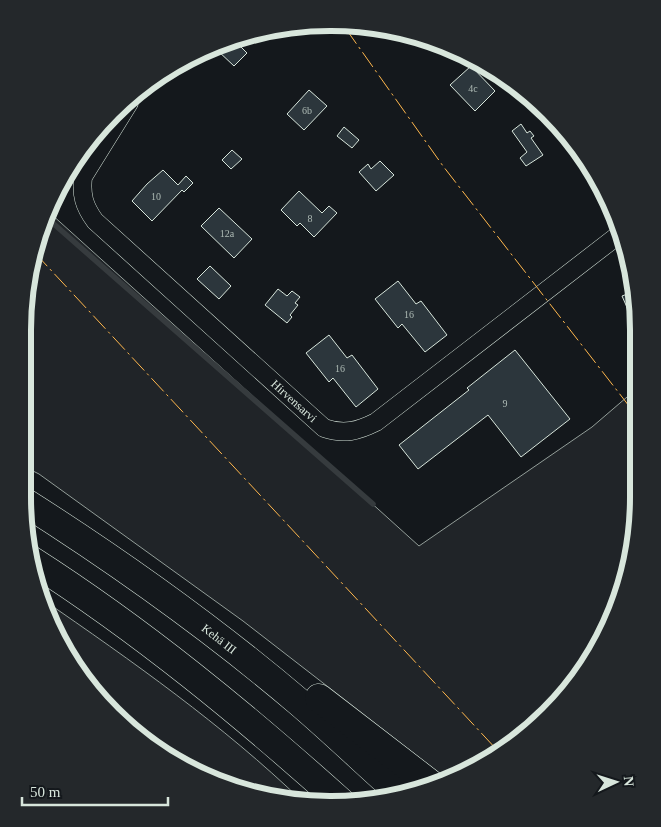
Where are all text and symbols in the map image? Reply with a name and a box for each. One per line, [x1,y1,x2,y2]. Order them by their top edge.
house number: 4c [468,83,478,94]
house number: 6b [302,105,312,116]
house number: 10 [151,191,161,202]
house number: 8 [308,213,313,224]
house number: 12a [220,228,235,239]
house number: 16 [404,309,414,320]
house number: 16 [335,363,345,374]
street label: Hirvensarvi [268,377,320,426]
house number: 9 [503,398,508,409]
street label: Kehä III [199,621,239,657]
north arrow [591,757,641,807]
scale bar [22,774,169,806]
text: N [621,776,636,787]
text: 50 m [30,784,61,800]

